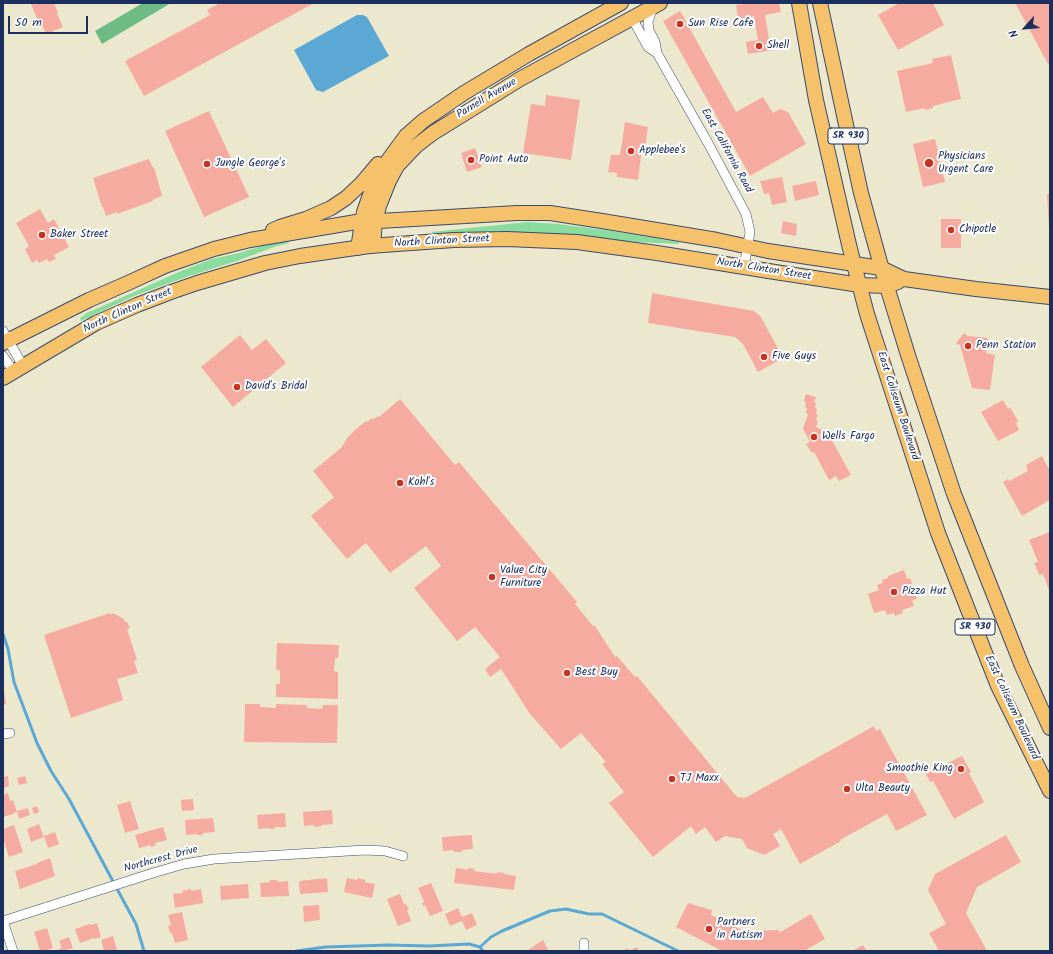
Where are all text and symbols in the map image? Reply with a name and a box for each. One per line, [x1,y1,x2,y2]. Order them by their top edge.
scale bar [10,8,90,34]
north arrow [1005,8,1045,48]
text: 50 m [15,13,42,32]
place label: Sun Rise Cafe [688,17,753,31]
marker: Sun Rise Cafe [675,19,685,29]
text: N [1005,26,1024,41]
place label: Shell [767,39,789,53]
marker: Shell [754,41,764,51]
street label: Parnell Avenue [455,76,519,122]
street label: East California Road [697,106,755,196]
road number: SR 930 [828,128,868,144]
place label: Applebee's [639,144,686,158]
marker: Applebee's [626,146,636,156]
place label: Physicians Urgent Care [938,150,993,176]
place label: Point Auto [479,153,528,167]
marker: Point Auto [466,155,476,165]
place label: Jungle George's [215,157,285,171]
marker: Physicians Urgent Care [923,157,935,169]
marker: Jungle George's [202,159,212,169]
place label: Chipotle [959,223,996,237]
marker: Chipotle [946,225,956,235]
place label: Baker Street [50,228,108,242]
marker: Baker Street [37,230,47,240]
street label: North Clinton Street [394,233,490,251]
street label: North Clinton Street [716,256,812,284]
street label: North Clinton Street [82,285,174,337]
place label: Penn Station [976,339,1036,353]
marker: Penn Station [963,341,973,351]
place label: Five Guys [772,350,816,364]
street label: East Coliseum Boulevard [873,350,921,462]
marker: Five Guys [759,352,769,362]
place label: David's Bridal [245,380,307,394]
marker: David's Bridal [232,382,242,392]
place label: Wells Fargo [822,430,875,444]
marker: Wells Fargo [809,432,819,442]
place label: Kohl's [408,476,434,490]
marker: Kohl's [395,478,405,488]
place label: Value City Furniture [500,564,547,590]
marker: Value City Furniture [487,572,497,582]
place label: Pizza Hut [902,585,947,599]
marker: Pizza Hut [889,587,899,597]
road number: SR 930 [955,619,995,635]
street label: East Coliseum Boulevard [981,654,1041,762]
place label: Best Buy [575,666,618,680]
marker: Best Buy [562,668,572,678]
place label: Smoothie King [886,762,953,776]
marker: Smoothie King [956,764,966,774]
place label: TJ Maxx [680,772,719,786]
marker: TJ Maxx [667,774,677,784]
place label: Ulta Beauty [855,782,910,796]
marker: Ulta Beauty [842,784,852,794]
street label: Northcrest Drive [123,844,199,876]
place label: Partners in Autism [717,916,762,942]
marker: Partners in Autism [704,924,714,934]

